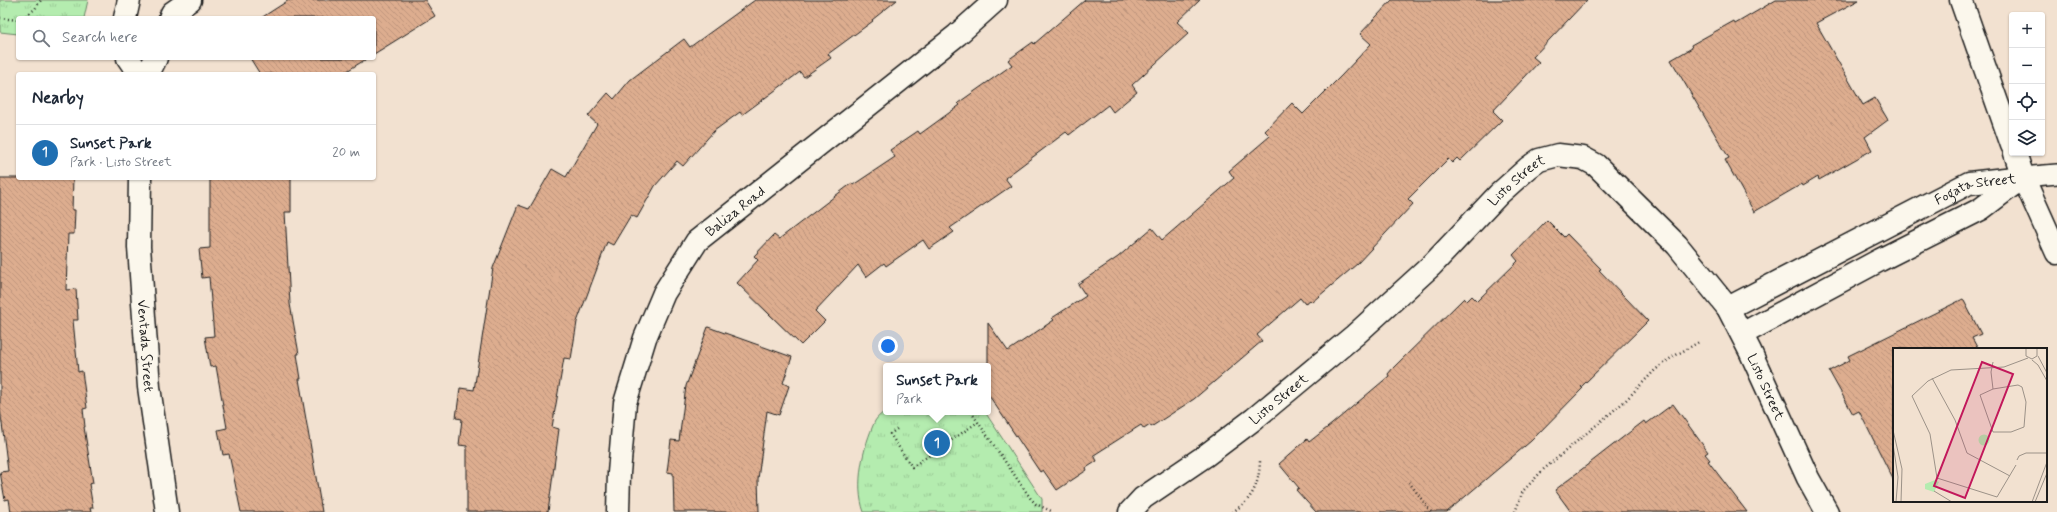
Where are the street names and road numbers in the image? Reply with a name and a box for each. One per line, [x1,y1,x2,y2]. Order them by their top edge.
street label: Listo Street [1484,151,1548,210]
street label: Fogata Street [1932,170,2018,209]
street label: Baliza Road [702,183,769,241]
street label: Ventada Street [133,299,158,393]
street label: Listo Street [1742,351,1789,424]
street label: Listo Street [1246,369,1313,429]

